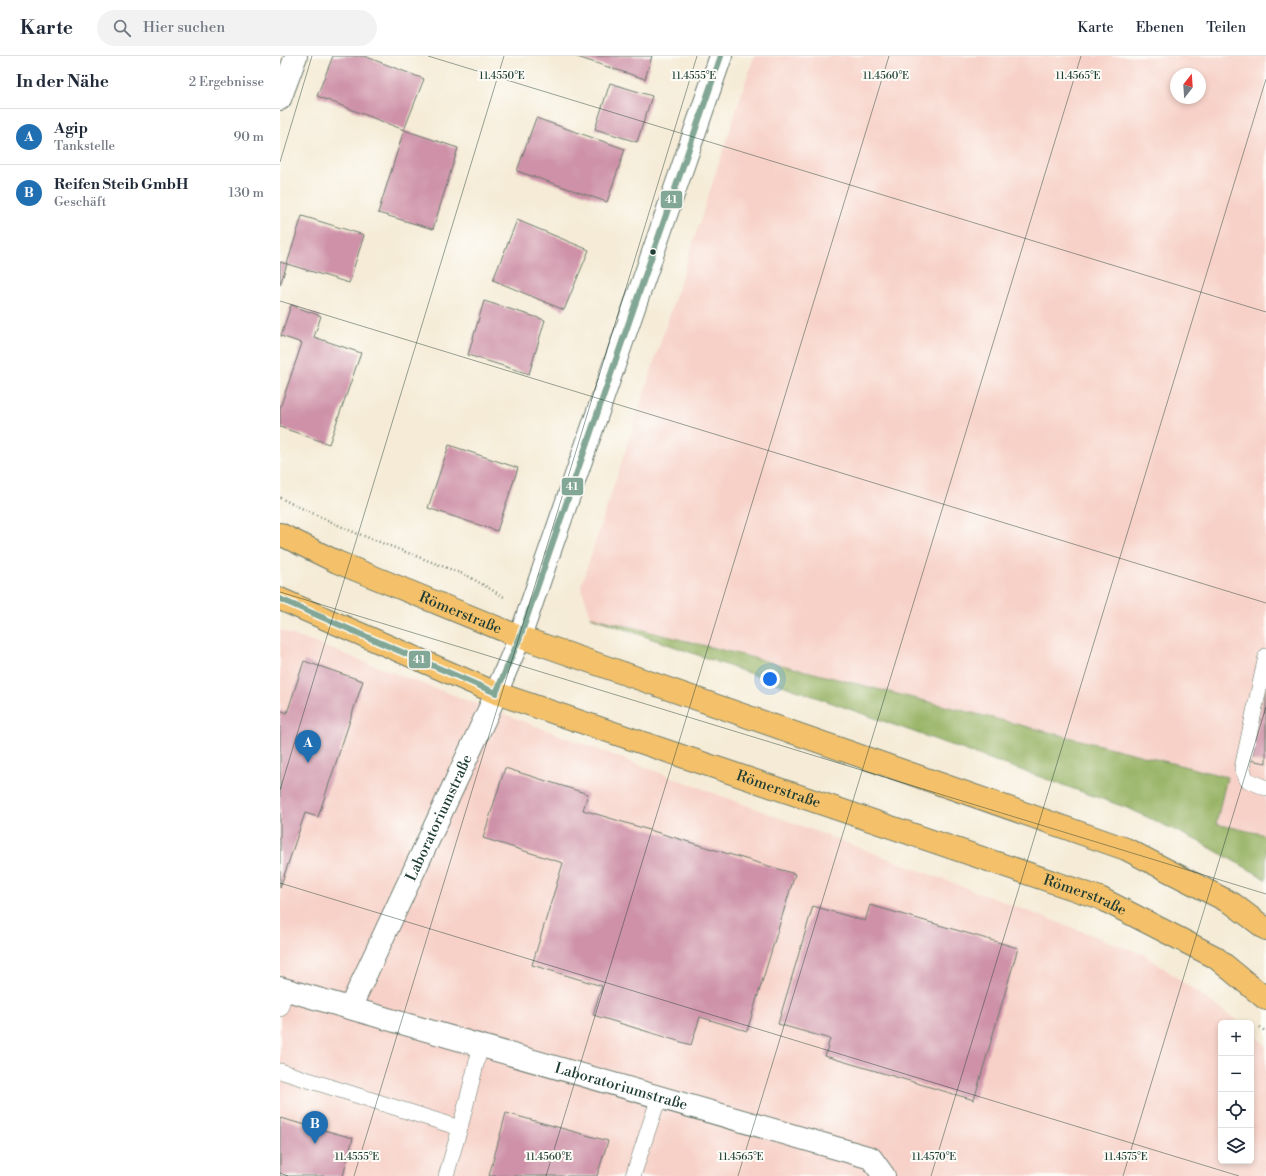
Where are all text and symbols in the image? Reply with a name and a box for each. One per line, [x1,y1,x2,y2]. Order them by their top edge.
search box [97,10,377,46]
text: Karte [20,16,73,40]
icon: search [111,17,133,39]
text: Hier suchen [143,18,225,37]
text: Karte [1077,19,1114,37]
text: Ebenen [1136,19,1184,37]
text: Teilen [1206,19,1246,37]
north arrow [1170,68,1206,104]
text: 11.4550°E [479,70,525,82]
text: 11.4555°E [672,70,716,82]
text: 11.4560°E [863,70,909,82]
text: 11.4565°E [1056,70,1101,82]
text: In der Nähe [16,71,109,93]
text: 2 Ergebnisse [189,74,264,90]
text: Agip [54,119,88,138]
text: A [24,129,34,145]
text: 90 m [233,129,264,145]
text: Tankstelle [54,138,115,154]
text: Reifen Steib GmbH [54,175,188,194]
text: B [24,185,34,201]
text: 130 m [229,185,264,201]
line badge: 41 [660,190,683,209]
text: 41 [665,193,678,207]
text: Geschäft [54,194,106,210]
unlabelled marker [648,247,658,257]
line badge: 41 [561,477,584,496]
text: 41 [566,480,579,494]
street label: Römerstraße [416,587,505,638]
line badge: 41 [408,650,431,669]
text: 41 [413,653,426,667]
your location [760,669,780,689]
pin: A [295,730,321,763]
street label: Laboratoriumstraße [401,751,476,884]
street label: Römerstraße [734,766,823,812]
street label: Römerstraße [1041,870,1130,919]
map controls [1218,1020,1254,1164]
button: + [1218,1020,1254,1056]
button: − [1218,1056,1254,1092]
street label: Laboratoriumstraße [552,1058,690,1114]
button: locate [1218,1092,1254,1128]
pin: B [302,1111,328,1144]
button: layers [1218,1128,1254,1164]
text: 11.4555°E [335,1151,379,1163]
text: 11.4560°E [526,1151,572,1163]
text: 11.4565°E [719,1151,764,1163]
text: 11.4570°E [912,1151,956,1163]
text: 11.4575°E [1104,1151,1148,1163]

